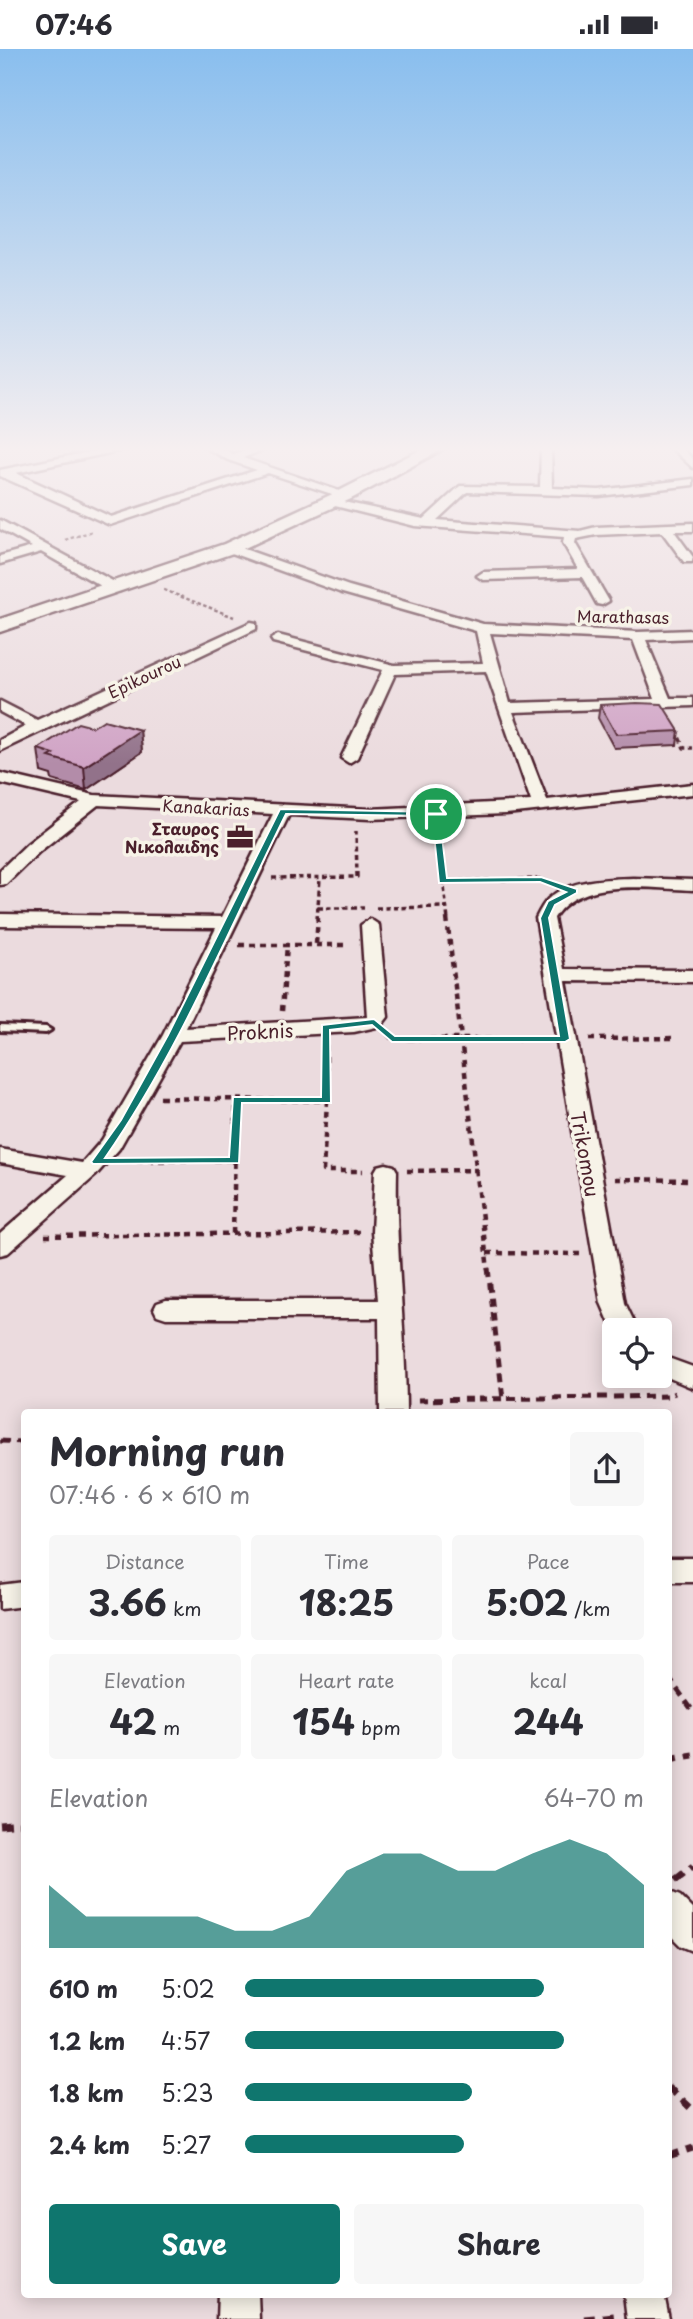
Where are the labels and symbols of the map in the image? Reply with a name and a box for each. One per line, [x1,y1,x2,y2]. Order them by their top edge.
street label: Marathasas [577,603,669,629]
street label: Epikourou [103,649,185,703]
pin [406,784,466,844]
street label: Kanakarias [162,793,250,821]
place label: Σταυρος Νικολαιδης [125,816,219,858]
office icon: Σταυρος Νικολαιδης [225,822,255,852]
street label: Proknis [226,1015,294,1047]
street label: Trikomou [565,1109,607,1199]

